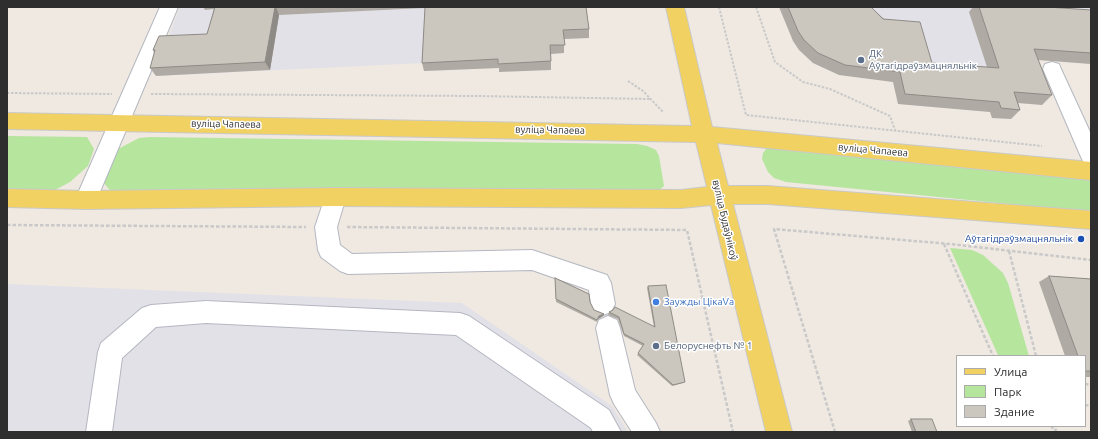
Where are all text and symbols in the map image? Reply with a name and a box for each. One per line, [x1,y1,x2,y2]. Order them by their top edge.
place label: ДК Аўтагідраўзмацняльнік [869,48,977,72]
marker: ДК Аўтагідраўзмацняльнік [856,55,866,65]
street label: вуліца Чапаева [191,117,261,131]
street label: вуліца Чапаева [515,123,585,137]
street label: вуліца Чапаева [838,141,908,159]
street label: вуліца Будаўнікоў [710,179,740,261]
place label: Аўтагідраўзмацняльнік [965,233,1073,245]
marker: Аўтагідраўзмацняльнік [1076,234,1086,244]
place label: Заужды ЦікаVа [664,296,734,308]
marker: Заужды ЦікаVа [651,297,661,307]
place label: Белоруснефть № 1 [664,340,752,352]
marker: Белоруснефть № 1 [651,341,661,351]
legend [956,355,1086,427]
text: Улица [994,365,1027,378]
text: Парк [994,385,1022,398]
text: Здание [994,405,1035,418]

